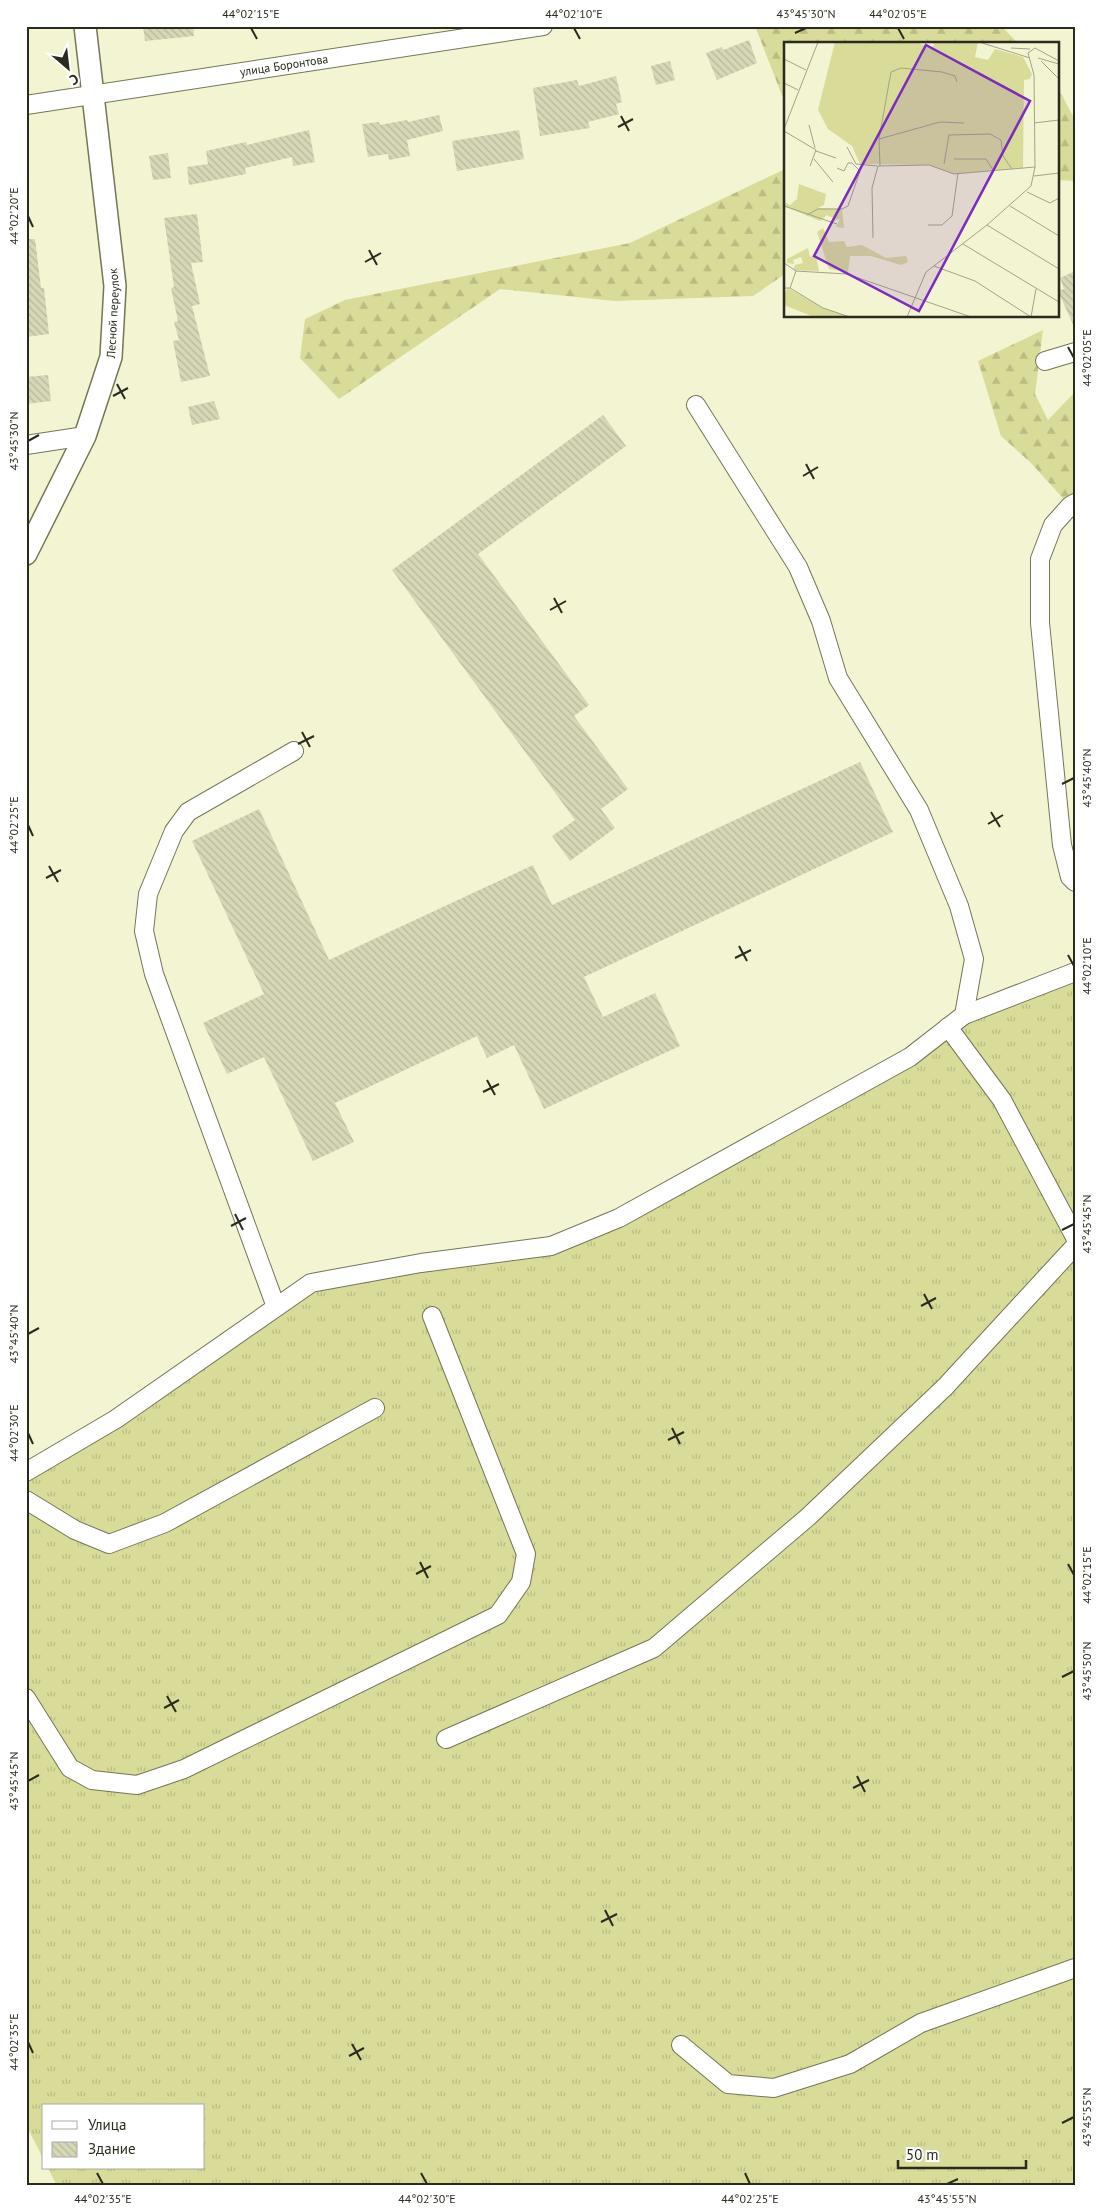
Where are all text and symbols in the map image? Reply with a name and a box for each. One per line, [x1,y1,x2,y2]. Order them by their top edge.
text: 44°02'15"E [222,6,280,21]
text: 44°02'10"E [545,6,603,21]
text: 43°45'30"N [776,6,836,21]
text: 44°02'05"E [869,6,927,21]
north arrow [42,42,92,92]
inset map [784,42,1058,318]
street label: улица Боронтова [239,51,329,79]
text: С [66,70,82,89]
text: 44°02'20"E [6,187,21,245]
street label: Лесной переулок [103,267,122,360]
text: 44°02'05"E [1079,329,1094,387]
text: 43°45'30"N [6,411,21,471]
text: 43°45'40"N [1079,748,1094,808]
text: 44°02'25"E [6,796,21,854]
text: 44°02'10"E [1079,937,1094,995]
text: 43°45'45"N [1079,1194,1094,1254]
text: 43°45'40"N [6,1304,21,1364]
text: 44°02'30"E [6,1404,21,1462]
text: 44°02'15"E [1079,1546,1094,1604]
text: 43°45'50"N [1079,1641,1094,1701]
text: 43°45'45"N [6,1751,21,1811]
text: 44°02'35"E [6,2013,21,2071]
text: 43°45'55"N [1079,2087,1094,2147]
legend [42,2104,205,2170]
text: Улица [88,2115,126,2134]
scale bar [898,2137,1026,2169]
text: Здание [88,2139,136,2158]
text: 50 m [906,2145,939,2164]
text: 44°02'35"E [74,2191,132,2206]
text: 44°02'30"E [398,2191,456,2206]
text: 44°02'25"E [721,2191,779,2206]
text: 43°45'55"N [917,2191,977,2206]

